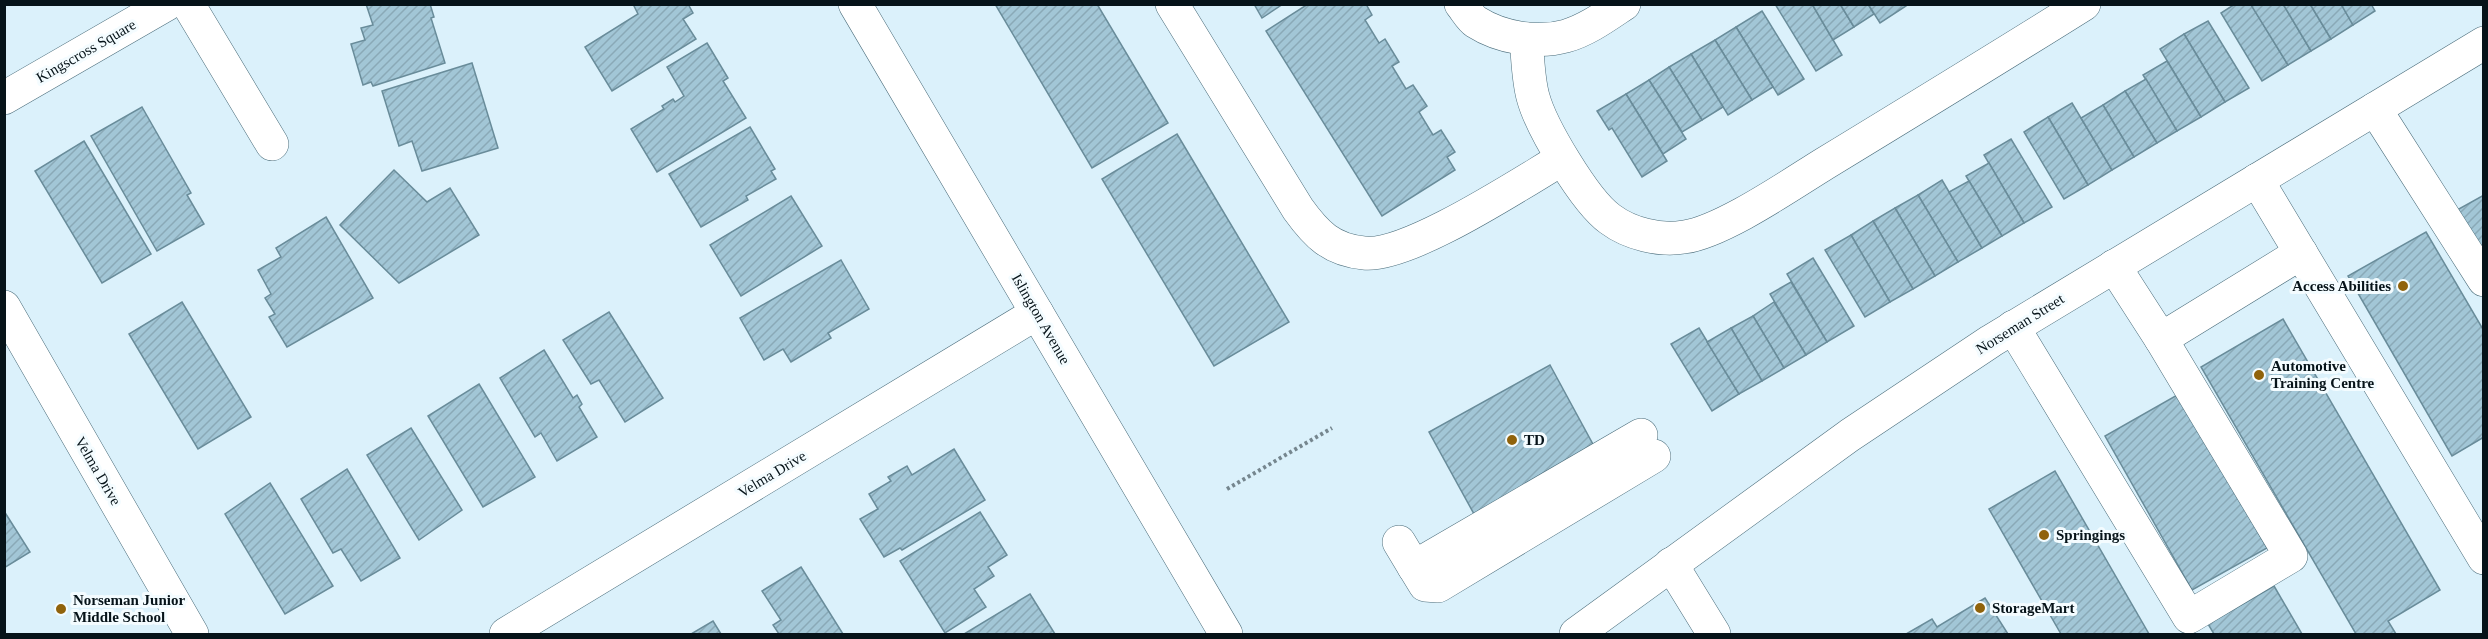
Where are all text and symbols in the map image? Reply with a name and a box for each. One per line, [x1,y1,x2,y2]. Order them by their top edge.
street label: Kingscross Square [33,16,139,86]
street label: Islington Avenue [1009,271,1074,367]
place label: Access Abilities [2292,278,2391,294]
marker: Access Abilities [2396,279,2410,293]
street label: Norseman Street [1973,290,2068,357]
place label: Automotive Training Centre [2271,358,2375,391]
marker: Automotive Training Centre [2252,368,2266,382]
place label: TD [1524,432,1545,448]
marker: TD [1505,433,1519,447]
street label: Velma Drive [72,434,124,508]
street label: Velma Drive [735,447,809,500]
place label: Springings [2056,527,2125,543]
marker: Springings [2037,528,2051,542]
place label: Norseman Junior Middle School [73,592,185,625]
place label: StorageMart [1992,600,2074,616]
marker: StorageMart [1973,601,1987,615]
marker: Norseman Junior Middle School [54,602,68,616]

